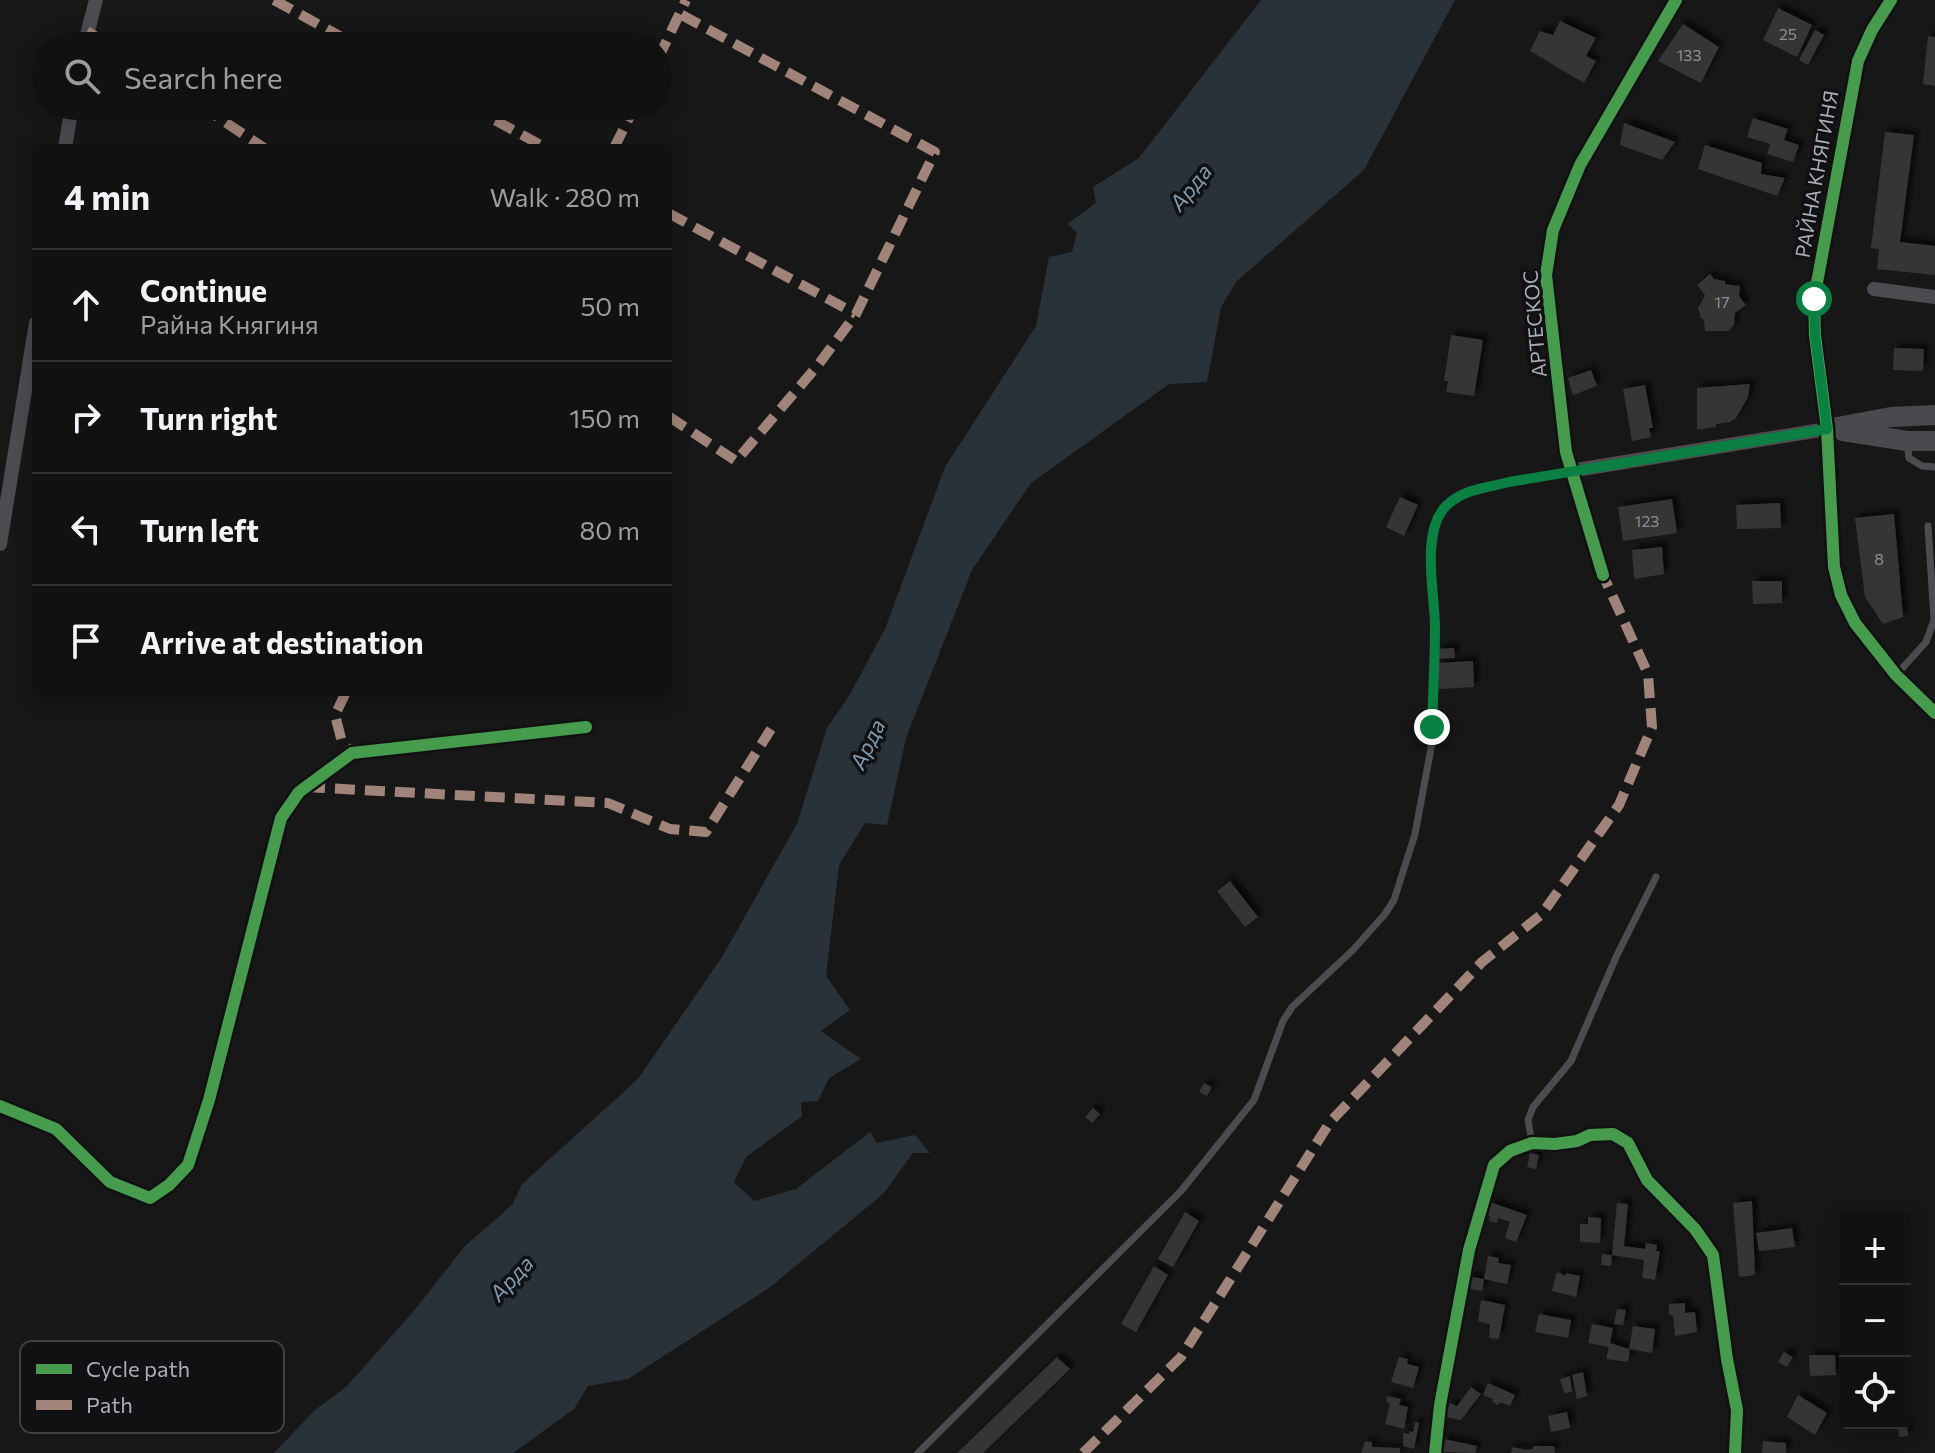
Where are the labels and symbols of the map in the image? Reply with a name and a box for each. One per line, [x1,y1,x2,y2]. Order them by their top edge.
house number: 25 [1779,24,1797,43]
house number: 133 [1676,45,1702,64]
street label: РАЙНА КНЯГИНЯ [1789,88,1843,260]
water label: Арда [1162,158,1217,217]
street label: АРТЕСКОС [1517,269,1551,379]
route start [1796,281,1832,317]
house number: 17 [1714,292,1730,311]
house number: 123 [1635,511,1659,530]
house number: 8 [1874,549,1884,568]
route end [1414,709,1450,745]
water label: Арда [843,715,891,774]
water label: Арда [483,1250,539,1307]
legend [20,1341,284,1433]
text: Cycle path [86,1355,190,1382]
text: Path [86,1391,133,1418]

